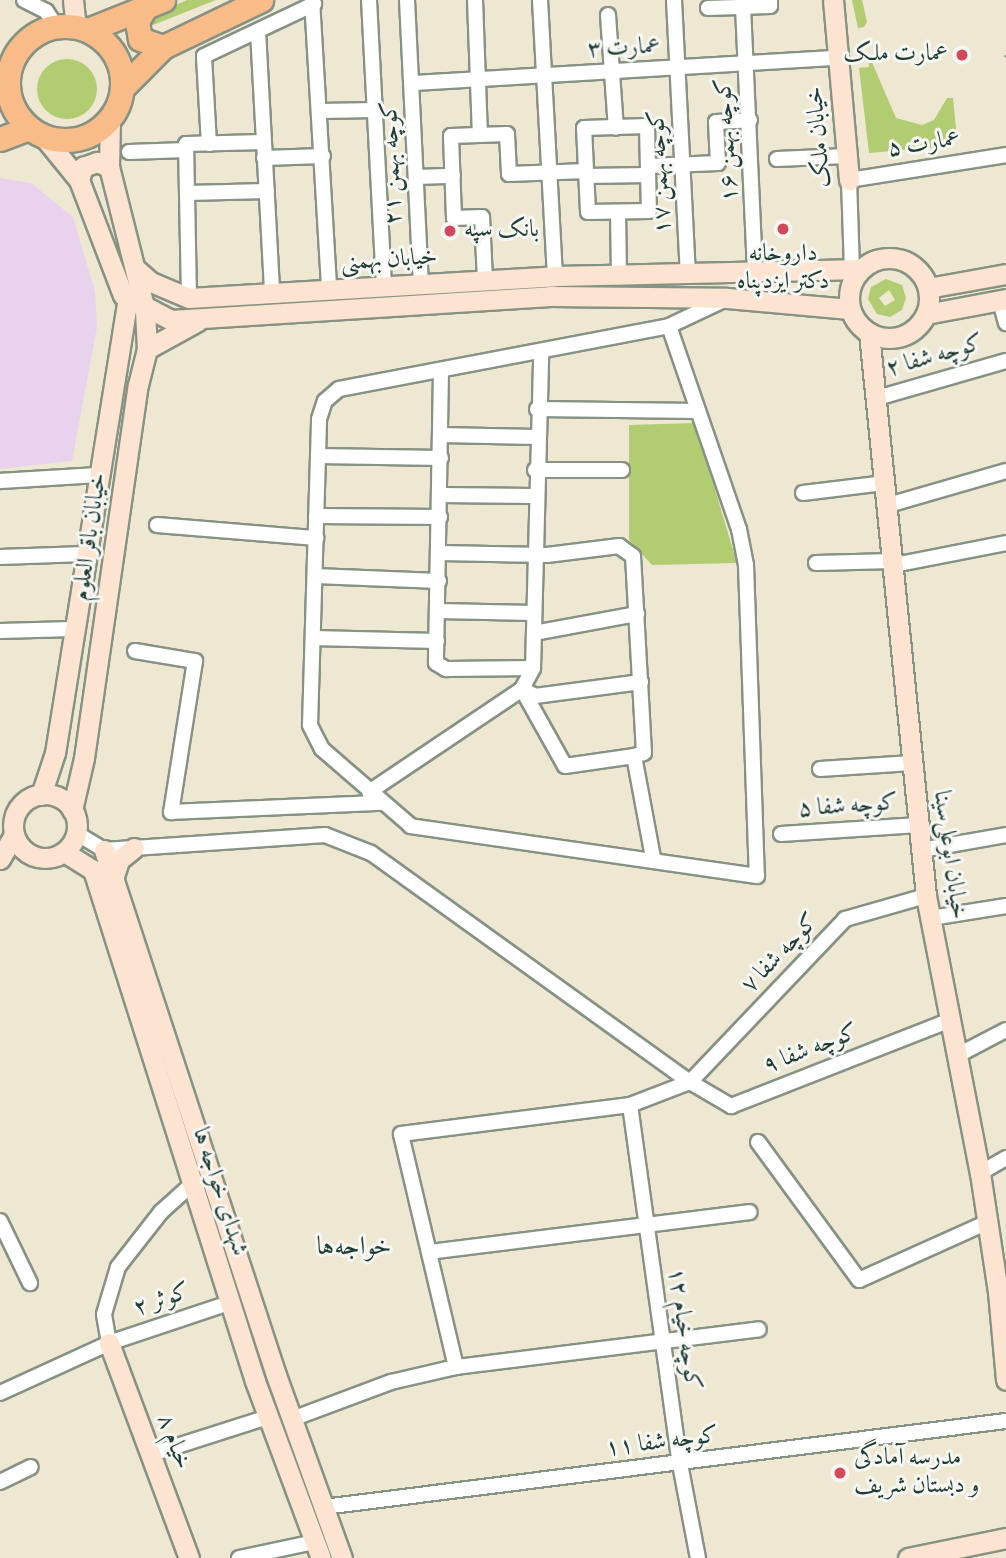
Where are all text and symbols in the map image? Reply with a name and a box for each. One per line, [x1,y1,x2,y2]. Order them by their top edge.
street label: عمارت ۳ [587,33,661,65]
place label: عمارت ملک [843,41,948,69]
marker: عمارت ملک [954,47,970,63]
street label: کوچه بهمن ۱۶ [710,77,746,203]
street label: خیابان ملک [801,85,839,189]
street label: کوچه بهمن ۲۱ [376,101,410,225]
street label: کوچه بهمن ۱۷ [643,109,679,235]
street label: عمارت ۵ [886,125,962,165]
place label: بانک سپه [464,217,539,245]
marker: داروخانه دکتر ایزدپناه [775,221,791,237]
marker: بانک سپه [442,223,458,239]
place label: داروخانه دکتر ایزدپناه [737,241,829,297]
street label: خیابان بهمنی [340,243,438,279]
street label: کوچه شفا ۲ [883,329,987,385]
street label: خیابان باقر العلوم [68,471,114,603]
street label: کوچه شفا ۵ [797,789,899,825]
street label: خیابان ابوعلی‌سینا [926,789,972,921]
street label: کوچه شفا ۷ [736,908,826,1000]
street label: کوچه شفا ۹ [759,1019,863,1081]
street label: شهدای خواجه ها [185,1124,253,1260]
district label: خواجه‌ها [317,1232,391,1264]
street label: کوچه خیام ۱۲ [660,1266,706,1392]
street label: کوثر ۲ [130,1278,194,1324]
street label: خیام ۸ [149,1410,197,1474]
street label: کوچه شفا ۱۱ [604,1422,720,1464]
place label: مدرسه آمادگی و دبستان شریف [854,1445,979,1501]
marker: مدرسه آمادگی و دبستان شریف [832,1465,848,1481]

